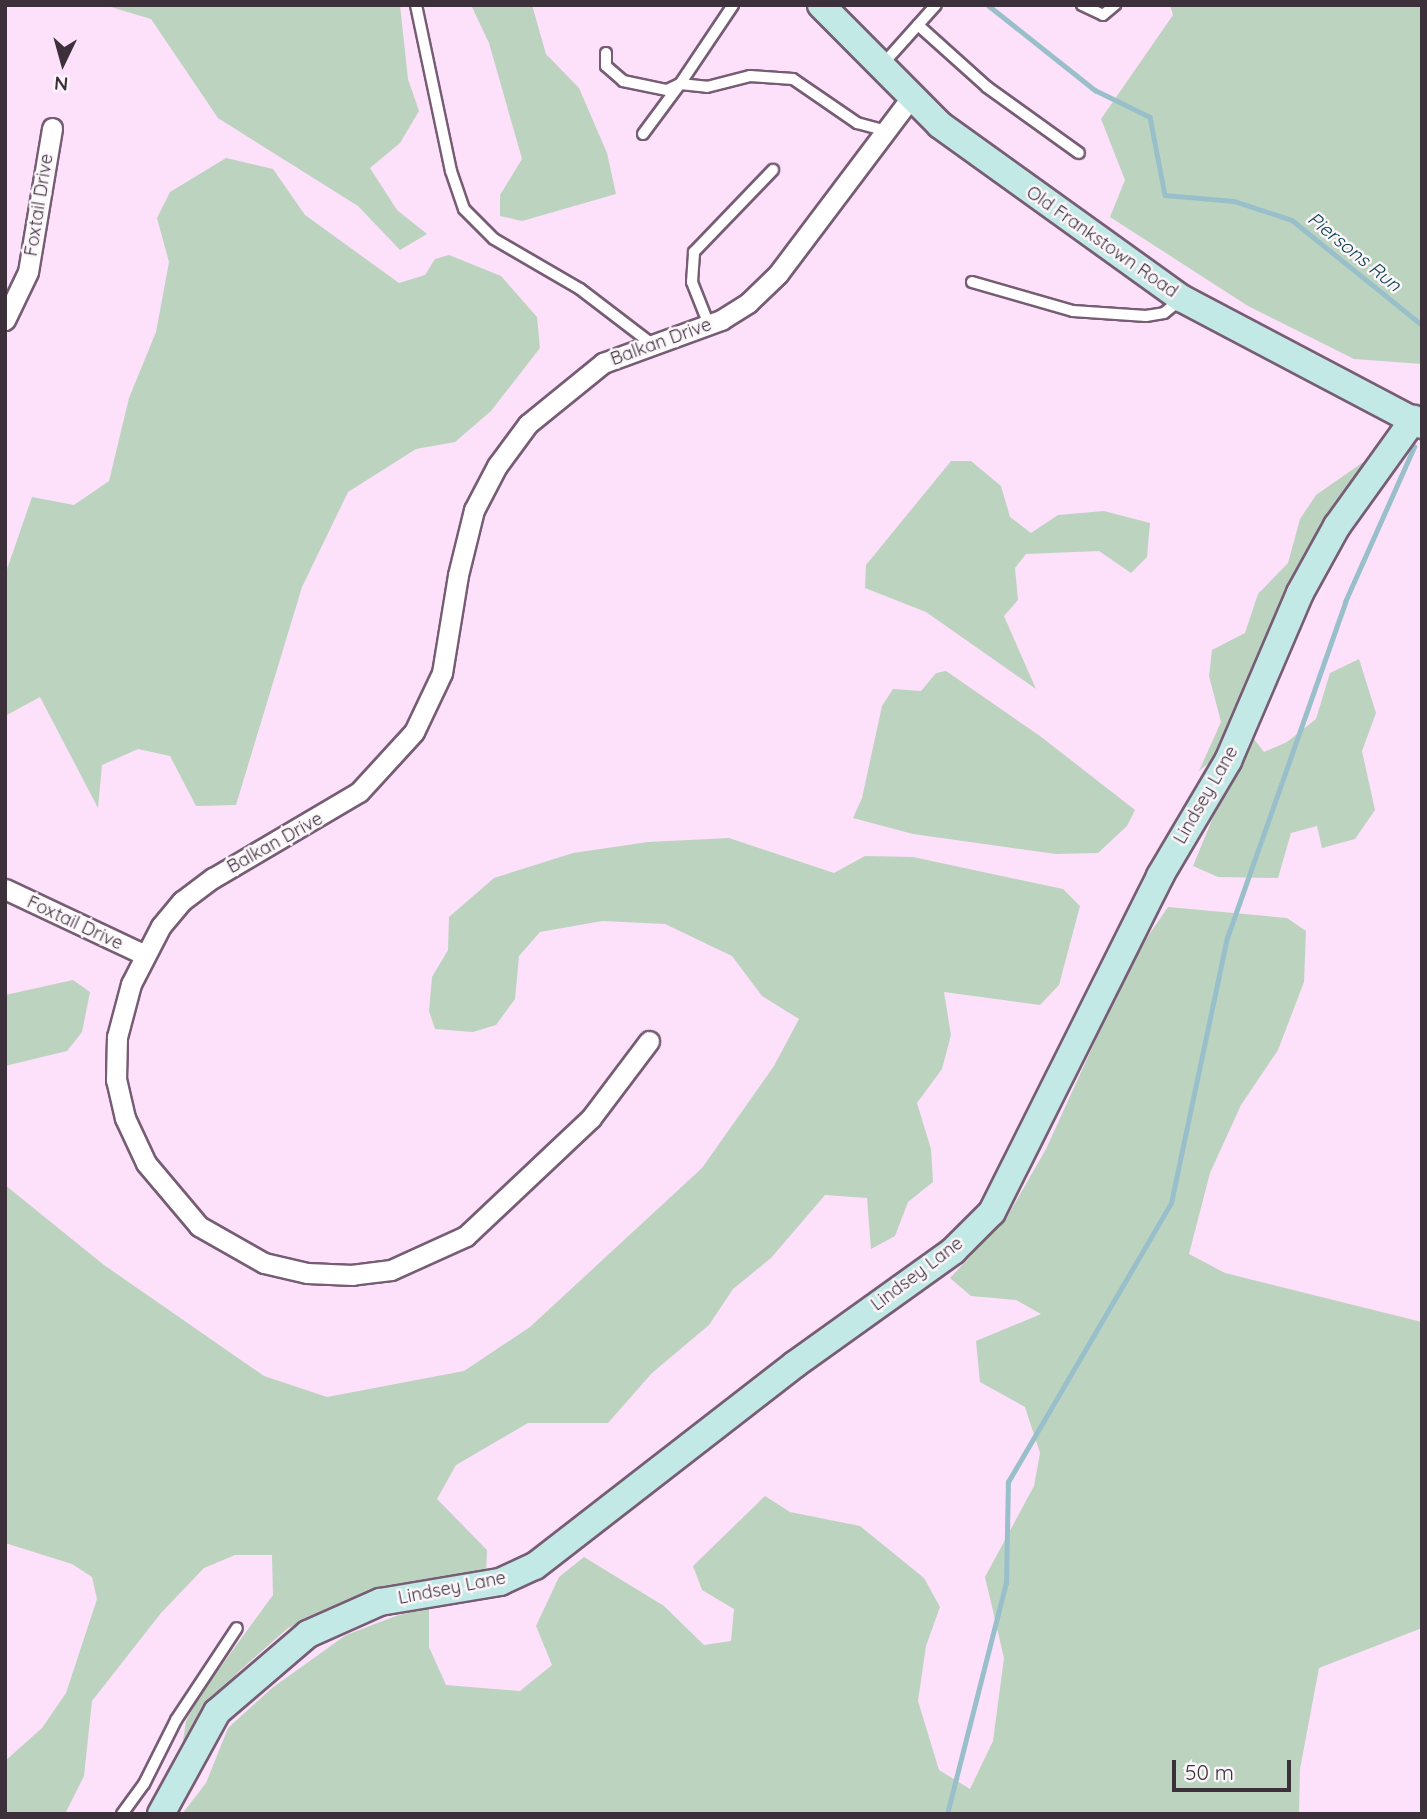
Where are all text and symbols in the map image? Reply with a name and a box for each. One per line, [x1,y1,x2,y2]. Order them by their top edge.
north arrow [28,28,98,98]
text: N [53,71,69,96]
street label: Foxtail Drive [20,152,58,258]
street label: Old Frankstown Road [1022,182,1182,302]
water label: Piersons Run [1303,208,1405,296]
street label: Balkan Drive [608,314,714,370]
street label: Lindsey Lane [1169,742,1243,848]
street label: Balkan Drive [223,808,327,878]
street label: Foxtail Drive [24,891,126,955]
street label: Lindsey Lane [867,1232,967,1316]
street label: Lindsey Lane [396,1567,508,1609]
scale bar [1175,1745,1294,1789]
text: 50 m [1185,1759,1234,1785]

